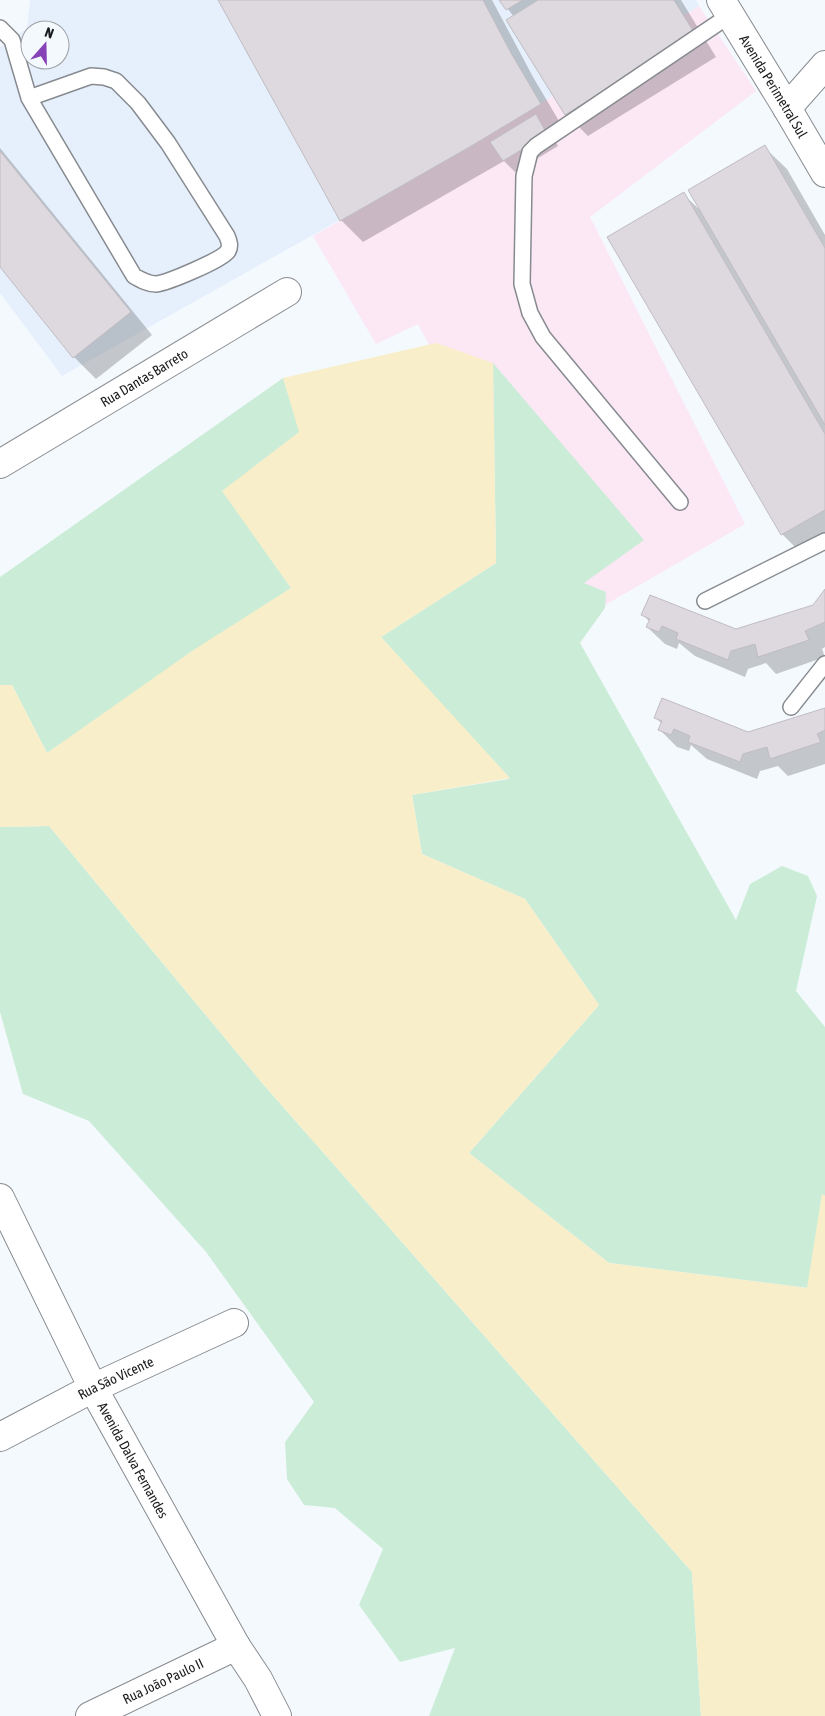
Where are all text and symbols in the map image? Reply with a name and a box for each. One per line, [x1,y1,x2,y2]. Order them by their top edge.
north arrow [20,20,70,70]
text: N [43,24,56,42]
street label: Avenida Perimetral Sul [736,32,811,141]
street label: Rua Dantas Barreto [97,345,191,410]
street label: Rua São Vicente [75,1353,156,1403]
street label: Avenida Dalva Fernandes [94,1399,171,1521]
street label: Rua João Paulo II [120,1655,206,1707]

